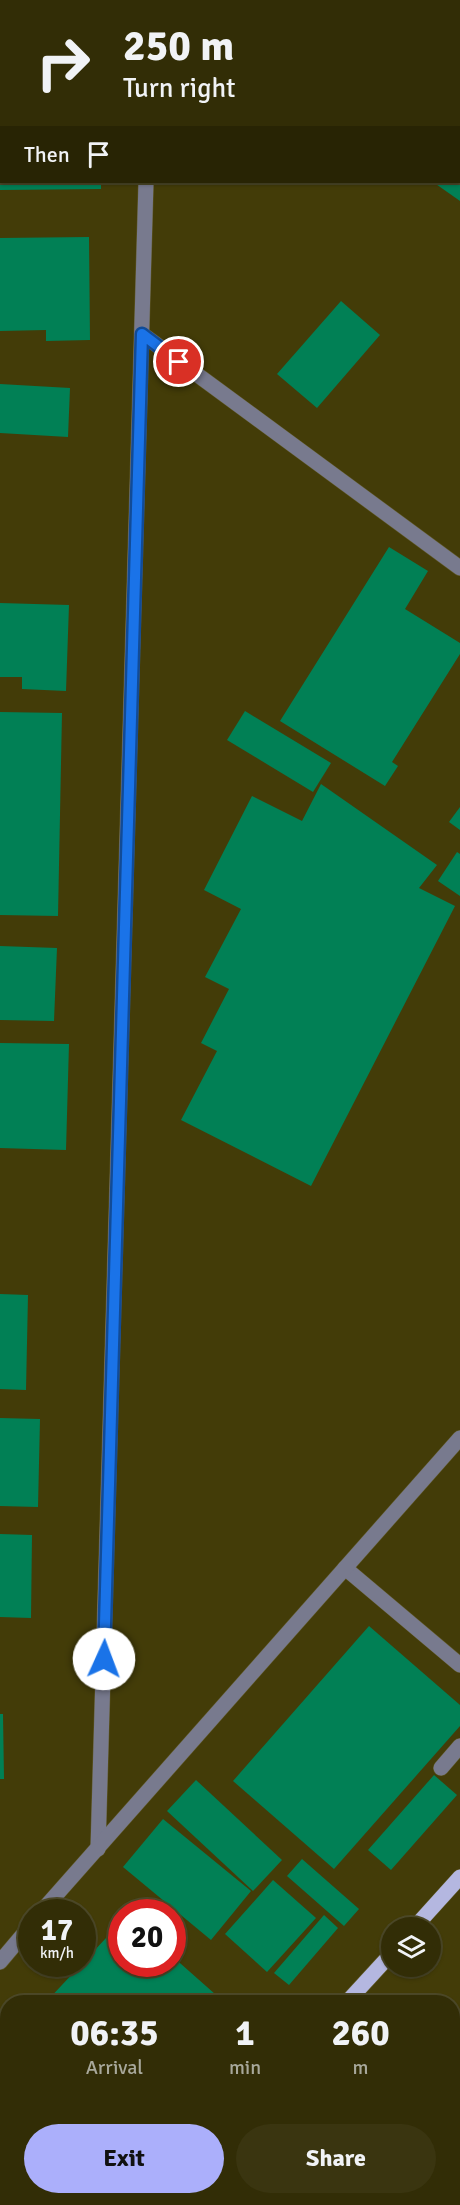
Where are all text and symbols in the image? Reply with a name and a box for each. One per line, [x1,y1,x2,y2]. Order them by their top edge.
text: 250 m [123,21,234,72]
icon: right [24,24,102,102]
text: Turn right [123,72,236,105]
icon: arrive [82,138,115,171]
text: Then [24,141,70,168]
pin [153,336,204,387]
icon: arrive [162,345,195,378]
position arrow [72,1627,136,1691]
speed limit sign: 20 [108,1899,186,1977]
text: 17 [41,1912,73,1949]
map controls [381,1917,441,1977]
button: layers [381,1917,441,1977]
text: km/h [40,1944,74,1962]
text: 06:35 [70,2011,159,2056]
text: 1 [235,2011,255,2056]
text: 260 [331,2011,390,2056]
text: Arrival [86,2055,143,2080]
text: min [229,2055,261,2080]
text: m [353,2055,369,2080]
button: Exit [24,2124,224,2193]
button: Share [236,2124,436,2193]

